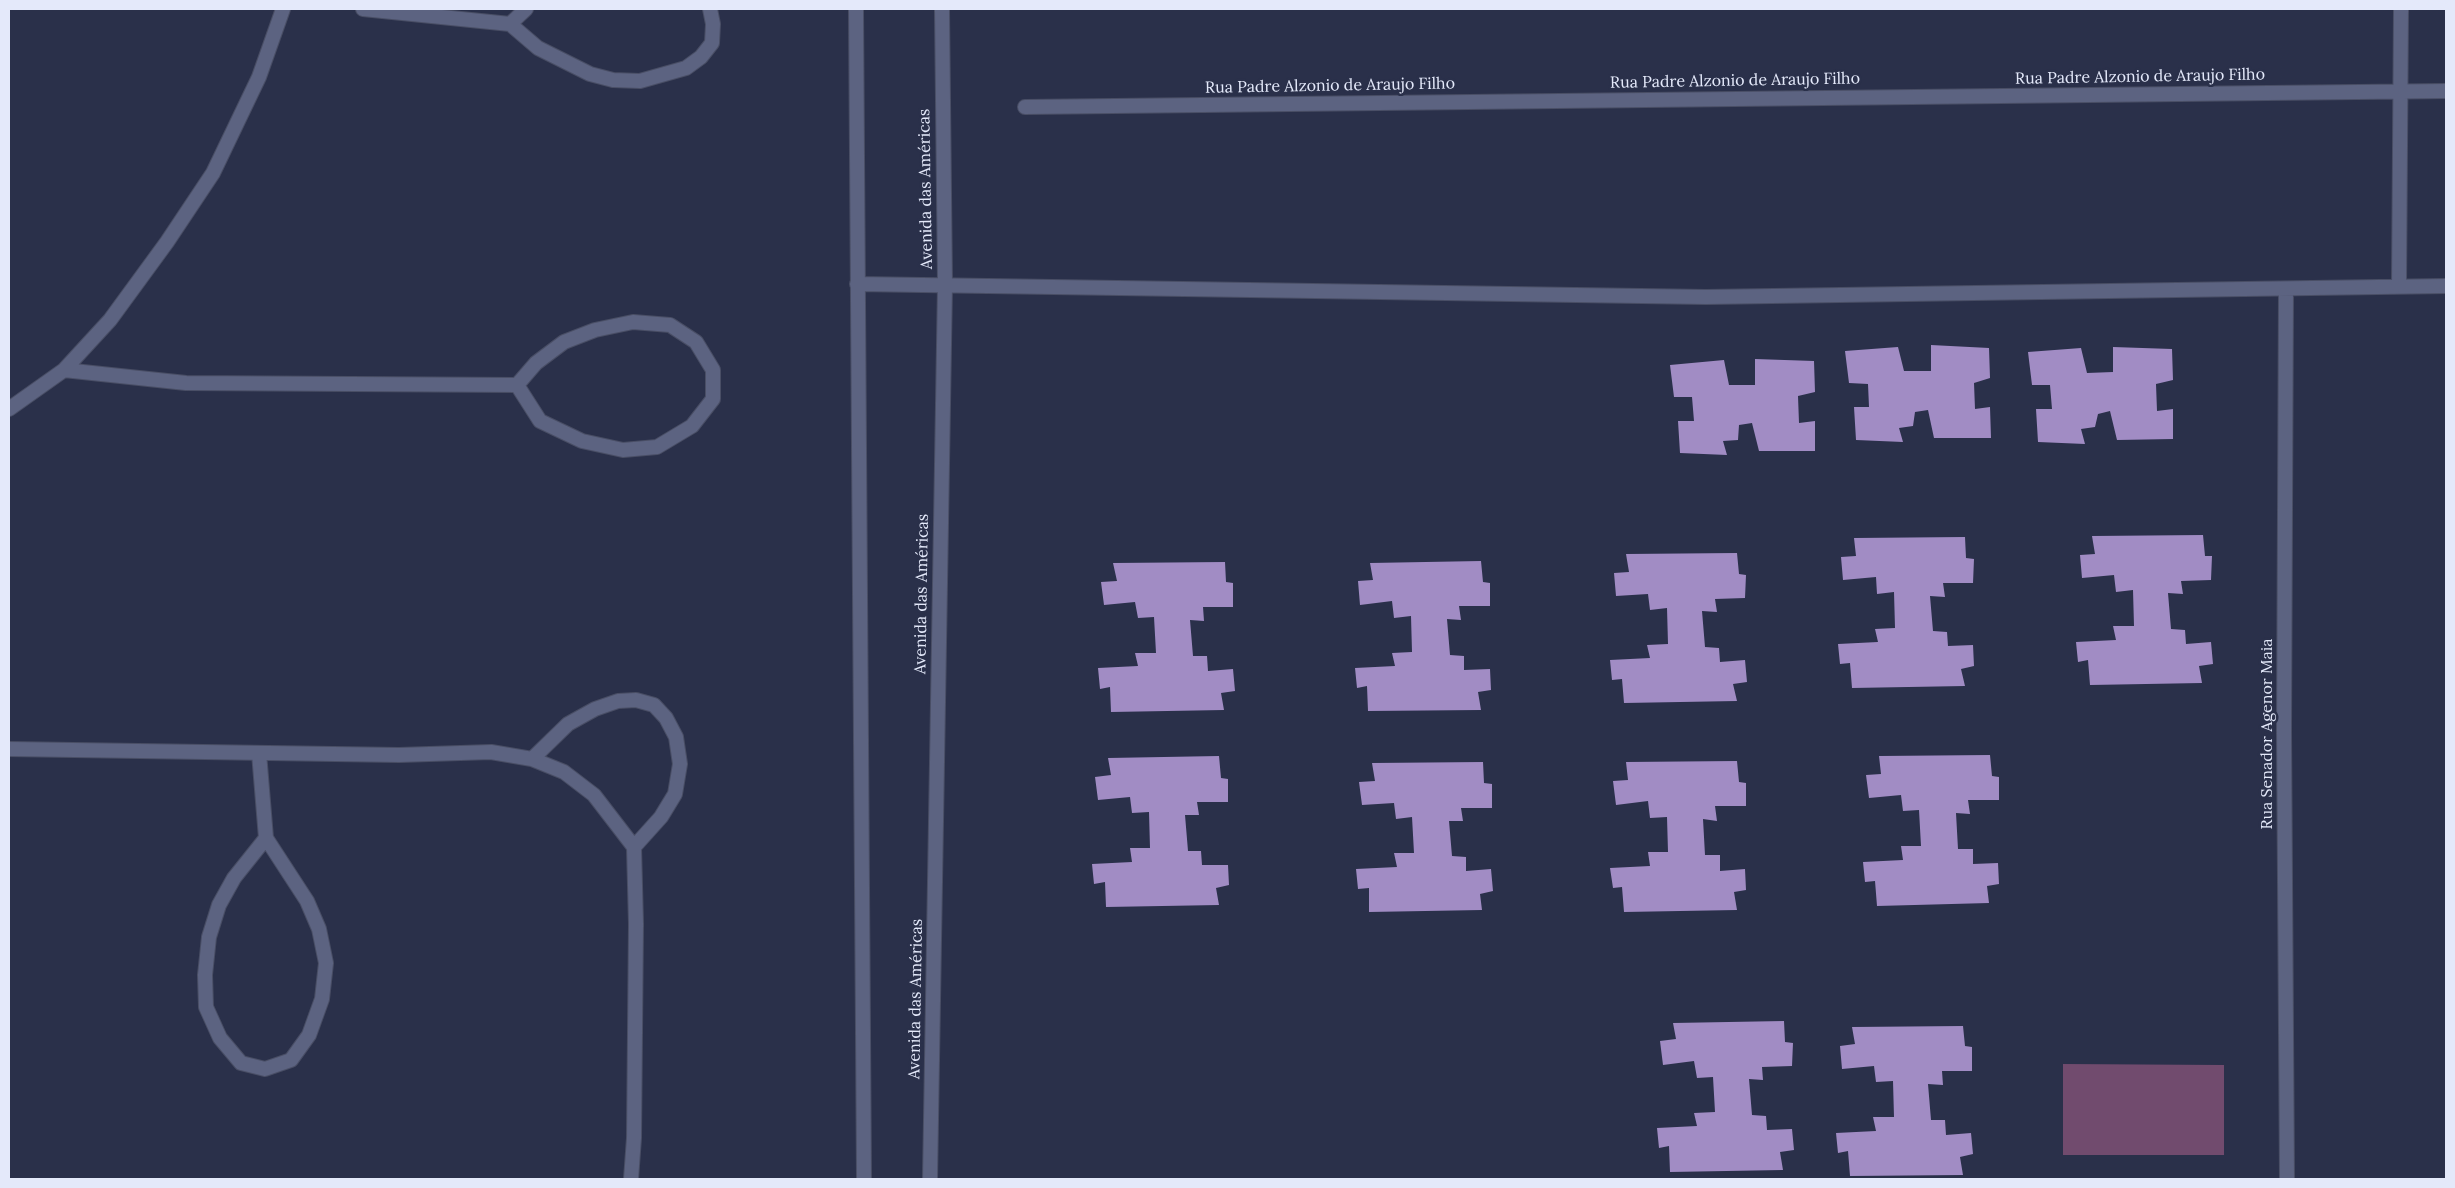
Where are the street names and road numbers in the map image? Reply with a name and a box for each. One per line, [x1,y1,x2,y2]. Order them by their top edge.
street label: Rua Padre Alzonio de Araujo Filho [2015,65,2265,89]
street label: Rua Padre Alzonio de Araujo Filho [1610,69,1860,93]
street label: Rua Padre Alzonio de Araujo Filho [1205,74,1455,98]
street label: Avenida das Américas [915,109,937,269]
street label: Avenida das Américas [911,514,933,674]
street label: Rua Senador Agenor Maia [2257,638,2277,830]
street label: Avenida das Américas [905,919,927,1079]

